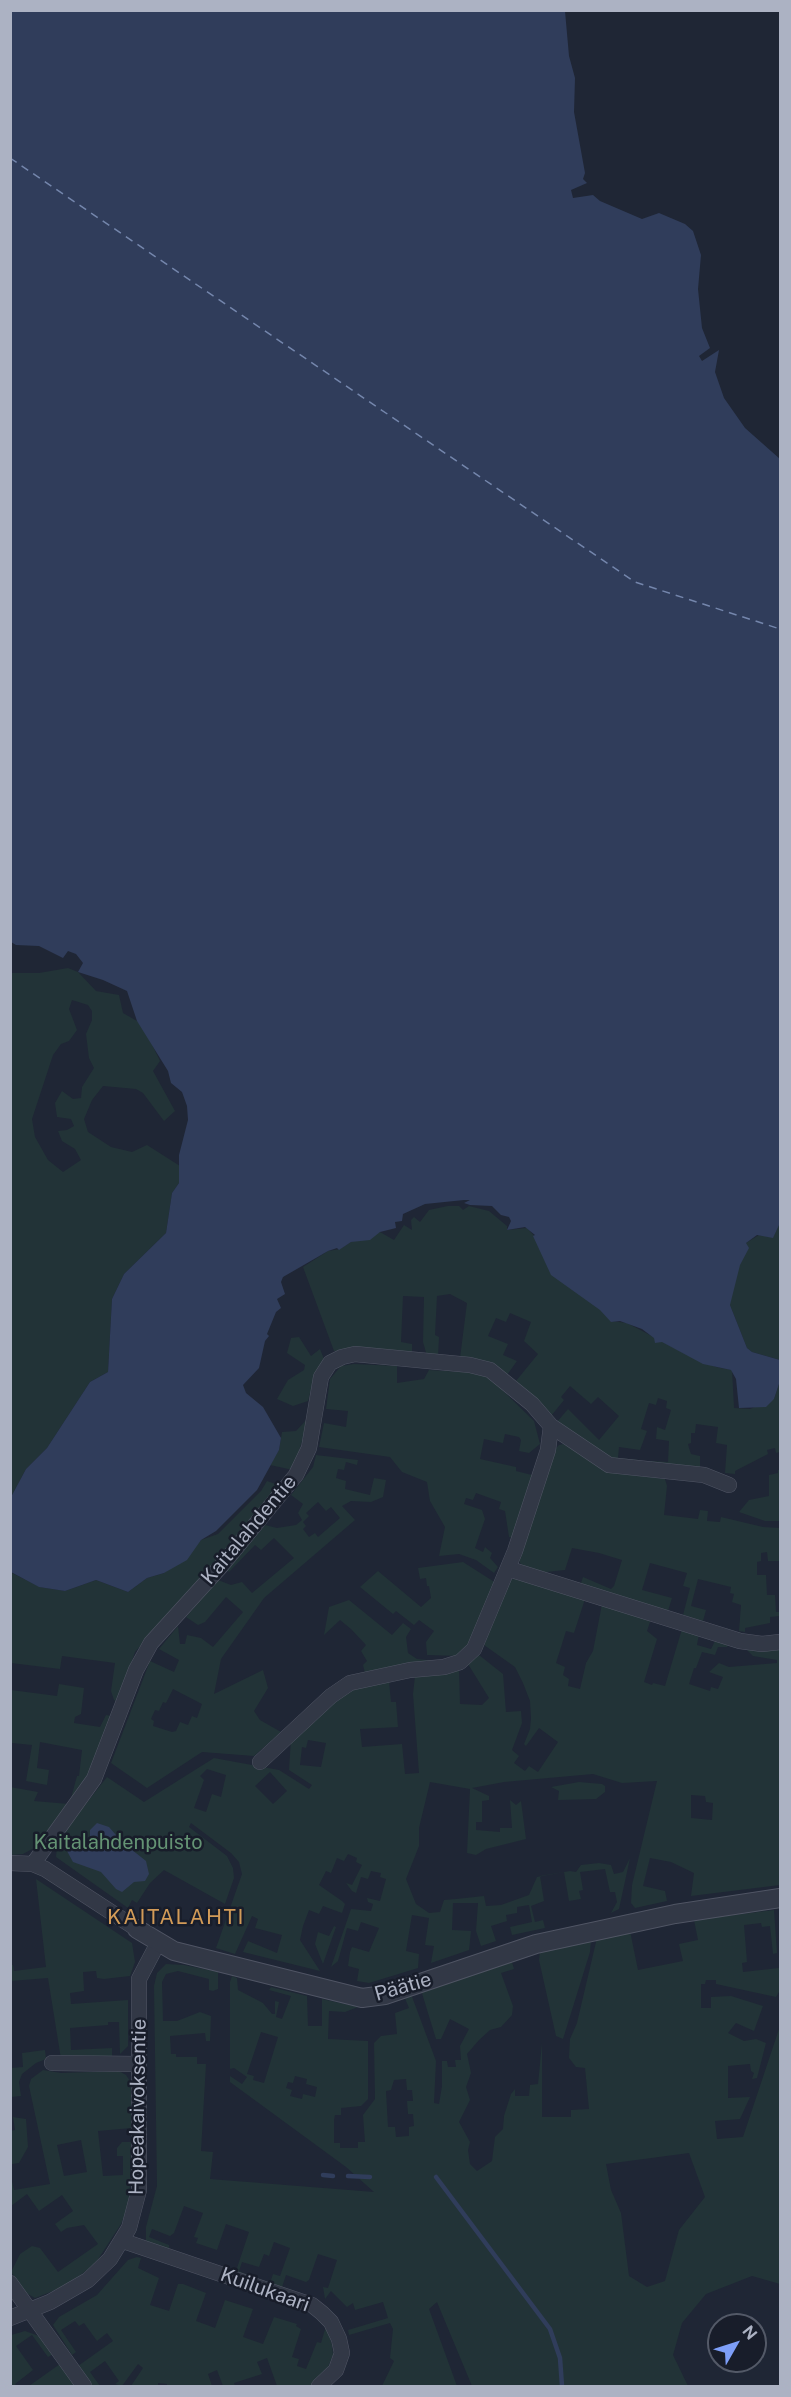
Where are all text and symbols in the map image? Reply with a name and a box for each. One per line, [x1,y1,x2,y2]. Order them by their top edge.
street label: Kaitalahdentie [196,1470,302,1590]
park label: Kaitalahdenpuisto [34,1831,202,1855]
district label: KAITALAHTI [107,1905,245,1931]
street label: Päätie [372,1967,434,2007]
street label: Hopeakaivoksentie [124,2019,152,2195]
street label: Kuilukaari [217,2263,313,2317]
north arrow [707,2313,767,2373]
text: N [738,2322,761,2343]

